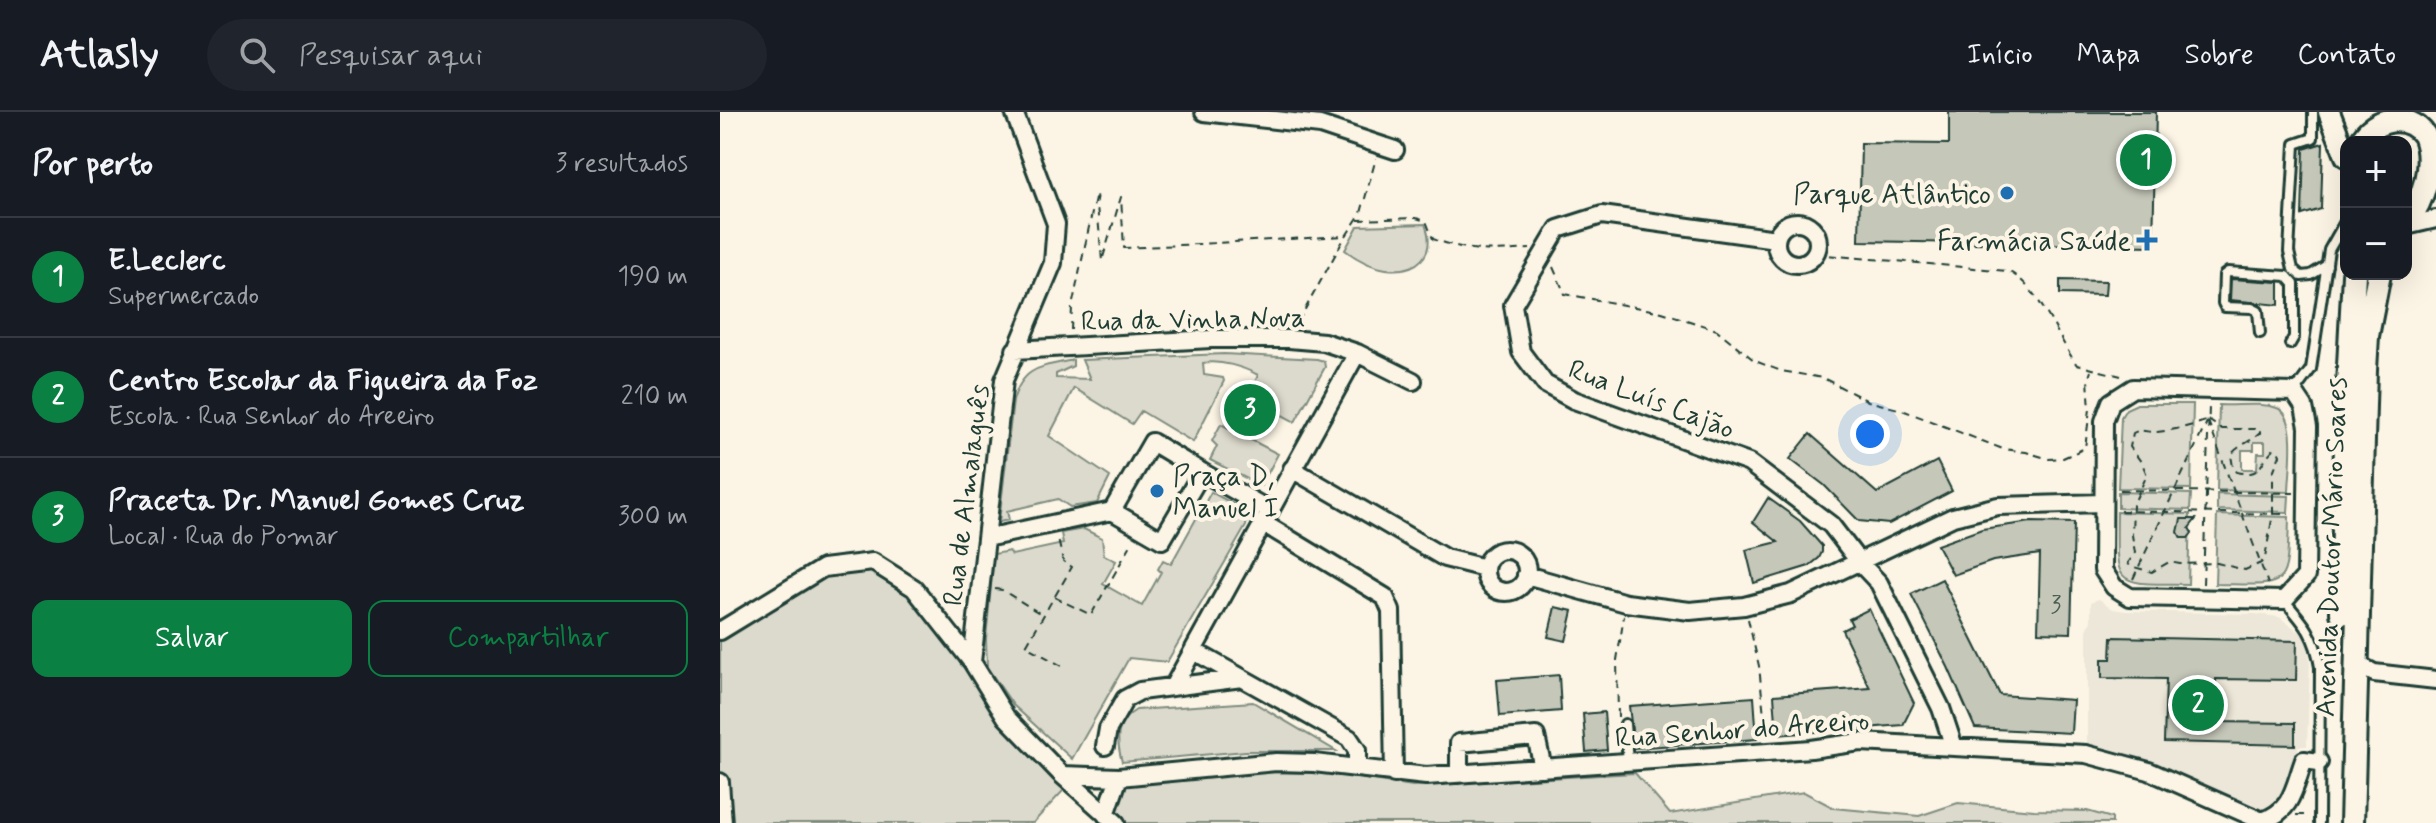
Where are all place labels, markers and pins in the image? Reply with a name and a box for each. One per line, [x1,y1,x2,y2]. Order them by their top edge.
pin: 1 [2120,130,2172,190]
place label: Parque Atlântico [1793,177,1991,214]
marker: Parque Atlântico [1998,184,2016,202]
place label: Farmácia Saúde [1937,224,2131,261]
marker: Farmácia Saúde [2138,231,2156,249]
pin: 3 [1224,380,1276,440]
place label: Praça D, Manuel I [1173,459,1279,528]
marker: Praça D, Manuel I [1148,482,1166,500]
pin: 2 [2172,675,2224,735]

